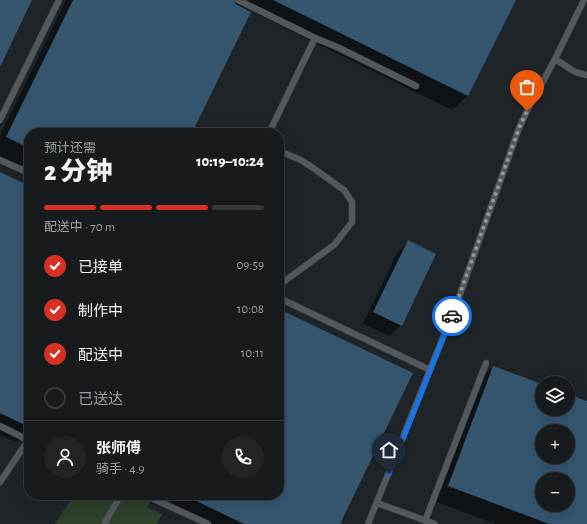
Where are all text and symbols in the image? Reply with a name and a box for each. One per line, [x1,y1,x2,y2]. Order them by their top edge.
pin [510,70,544,111]
icon: bag [516,76,538,98]
text: 预计还需 [44,142,96,155]
text: 10:19–10:24 [196,154,264,169]
text: 2 分钟 [44,159,112,185]
text: 配送中 · 70 m [44,221,115,234]
icon: check [44,255,66,277]
text: 09:59 [237,259,264,272]
text: 已接单 [78,260,123,275]
courier [432,296,472,336]
icon: check [44,299,66,321]
text: 10:08 [237,303,264,316]
text: 制作中 [78,304,123,319]
icon: car [441,305,463,327]
icon: check [44,343,66,365]
text: 10:11 [241,347,264,360]
text: 配送中 [78,348,123,363]
map controls [535,376,575,512]
button: layers [535,376,575,416]
text: 已送达 [78,392,123,407]
button: + [535,424,575,464]
pin [372,433,406,474]
button: person [44,436,86,478]
button: phone [222,436,264,478]
icon: home [378,439,400,461]
text: 张师傅 [96,441,141,456]
text: 骑手 · 4.9 [96,463,145,476]
button: − [535,472,575,512]

